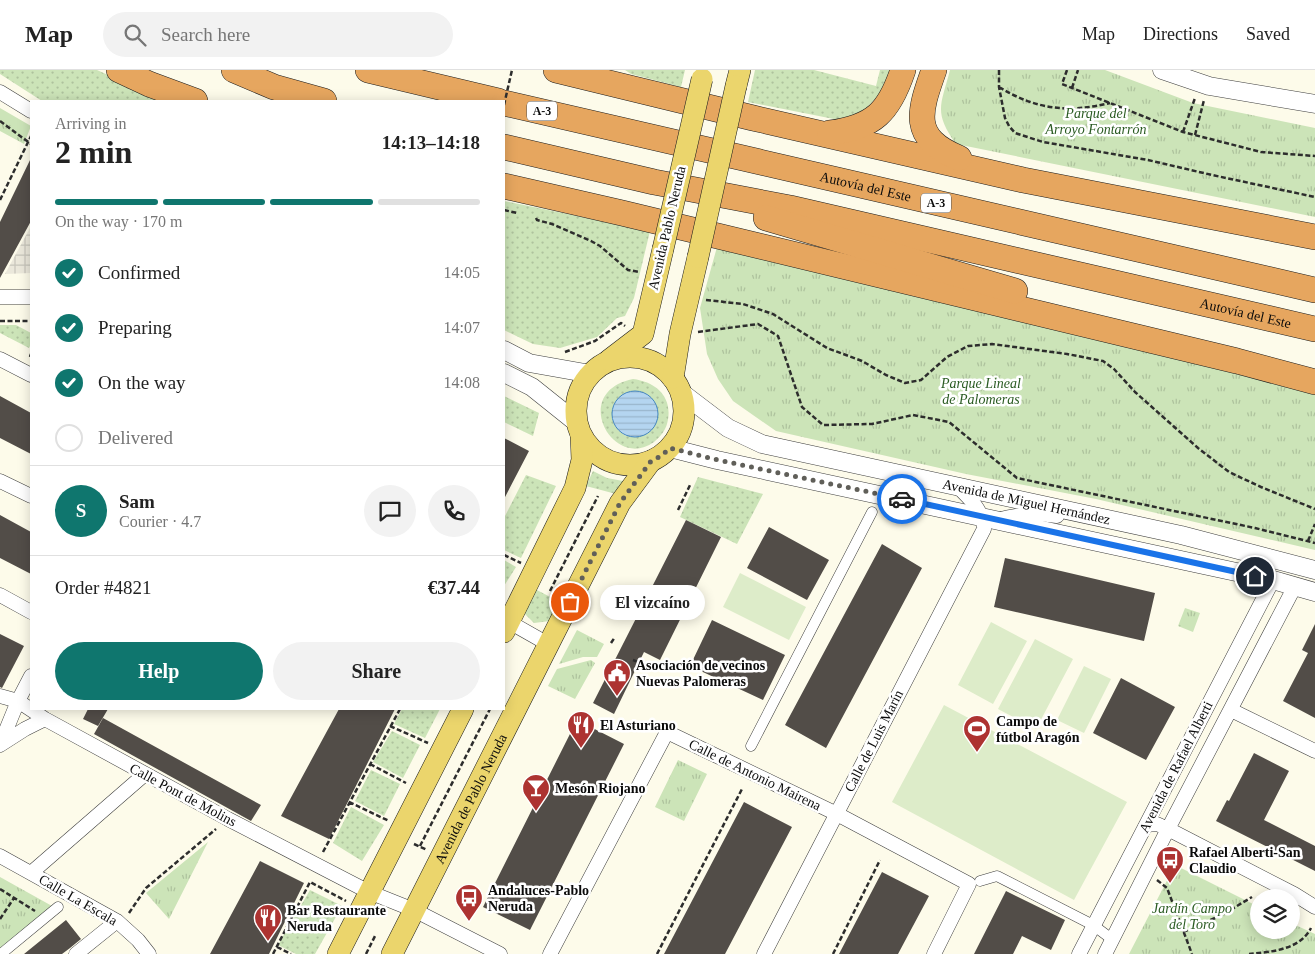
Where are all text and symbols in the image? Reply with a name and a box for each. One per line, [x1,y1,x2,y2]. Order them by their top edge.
search box [103,12,453,57]
text: Map [25,21,73,47]
icon: search [121,21,149,49]
text: Search here [161,24,250,45]
text: Map [1082,24,1115,44]
text: Directions [1143,24,1218,44]
text: Saved [1246,24,1290,44]
road number: A-3 [527,101,557,120]
park label: Parque del Arroyo Fontarrón [1045,106,1146,137]
text: Arriving in [55,115,127,132]
text: 14:13–14:18 [382,132,480,153]
text: 2 min [55,134,132,170]
street label: Avenida Pablo Neruda [645,164,689,291]
street label: Autovía del Este [818,169,913,204]
road number: A-3 [921,194,951,212]
text: On the way · 170 m [55,213,183,230]
icon: check [55,259,83,287]
text: Confirmed [98,262,180,283]
text: 14:05 [444,264,480,281]
street label: Autovía del Este [1198,295,1293,331]
icon: check [55,314,83,342]
text: Preparing [98,317,172,338]
text: 14:07 [444,319,480,336]
icon: check [55,369,83,397]
text: On the way [98,372,186,393]
text: 14:08 [444,374,480,391]
park label: Parque Lineal de Palomeras [940,376,1021,407]
text: Delivered [98,427,173,448]
courier [877,474,927,524]
street label: Avenida de Miguel Hernández [941,476,1112,527]
button: chat [364,485,416,537]
button: phone [428,485,480,537]
icon: car [888,485,916,513]
text: Sam [119,491,155,512]
text: S [76,500,86,521]
text: Courier · 4.7 [119,513,201,530]
pin [1234,555,1276,597]
icon: home [1241,562,1269,590]
text: Order #4821 [55,577,152,598]
text: €37.44 [428,577,480,598]
pin [549,581,591,623]
callout: El vizcaíno [600,584,705,620]
icon: bag [556,588,584,616]
text: El vizcaíno [615,594,690,611]
button: Help [55,642,263,700]
button: Share [273,642,480,700]
public building icon: Asociación de vecinos Nuevas Palomeras [602,658,632,697]
place label: Asociación de vecinos Nuevas Palomeras [636,658,766,689]
street label: Calle de Luis Marín [842,688,906,794]
street label: Avenida de Rafael Alberti [1136,699,1216,835]
restaurant icon: El Asturiano [566,710,596,749]
sports icon: Campo de fútbol Aragón [962,714,992,753]
place label: Campo de fútbol Aragón [996,714,1080,745]
place label: El Asturiano [600,718,676,733]
street label: Avenida de Pablo Neruda [431,731,510,866]
street label: Calle de Antonio Mairena [687,736,824,814]
street label: Calle Pont de Molins [127,761,239,829]
bar icon: Mesón Riojano [521,773,551,812]
place label: Mesón Riojano [555,781,646,796]
bus stop icon: Rafael Alberti-San Claudio [1155,845,1185,884]
place label: Rafael Alberti-San Claudio [1189,845,1301,876]
street label: Calle La Escala [36,872,120,929]
bus stop icon: Andaluces-Pablo Neruda [454,883,484,922]
place label: Andaluces-Pablo Neruda [488,883,589,914]
map controls [1250,889,1300,939]
button: layers [1250,889,1300,939]
park label: Jardín Campo del Toro [1152,901,1232,932]
restaurant icon: Bar Restaurante Neruda [253,903,283,942]
place label: Bar Restaurante Neruda [287,903,386,934]

